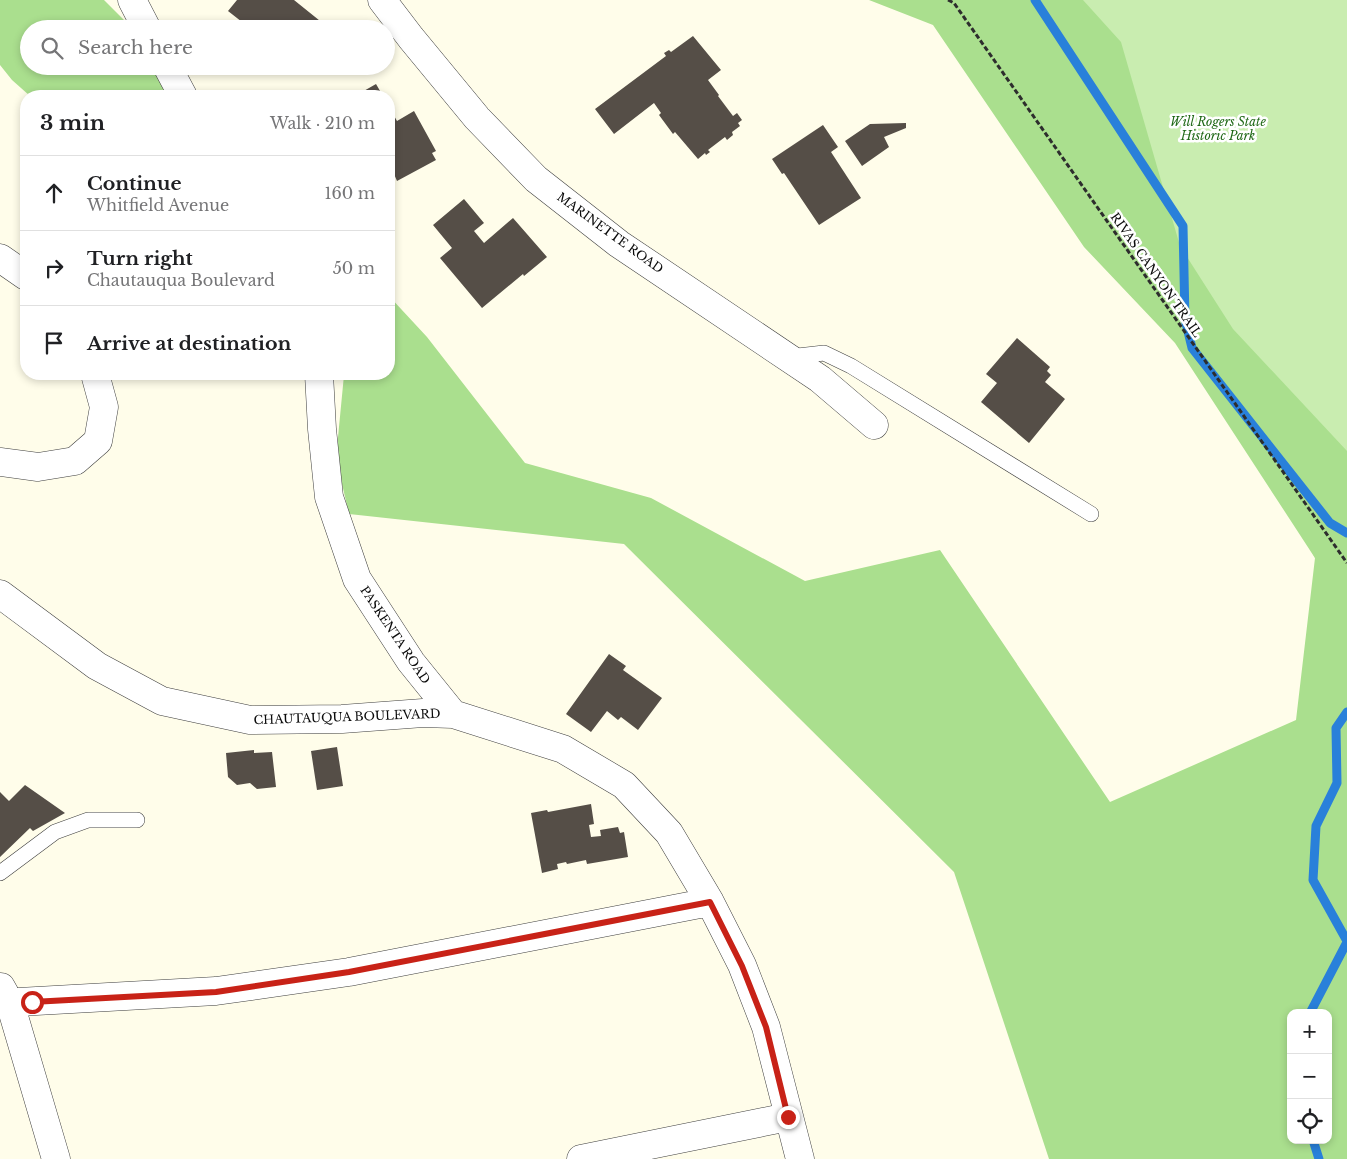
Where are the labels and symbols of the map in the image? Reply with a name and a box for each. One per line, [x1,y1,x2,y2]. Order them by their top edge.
park label: Will Rogers State Historic Park [1170,114,1266,143]
street label: MARINETTE ROAD [554,189,666,276]
street label: RIVAS CANYON TRAIL [1108,210,1205,340]
street label: PASKENTA ROAD [357,583,434,686]
street label: CHAUTAUQUA BOULEVARD [253,706,441,727]
route start [21,991,44,1014]
route end [777,1106,800,1129]

